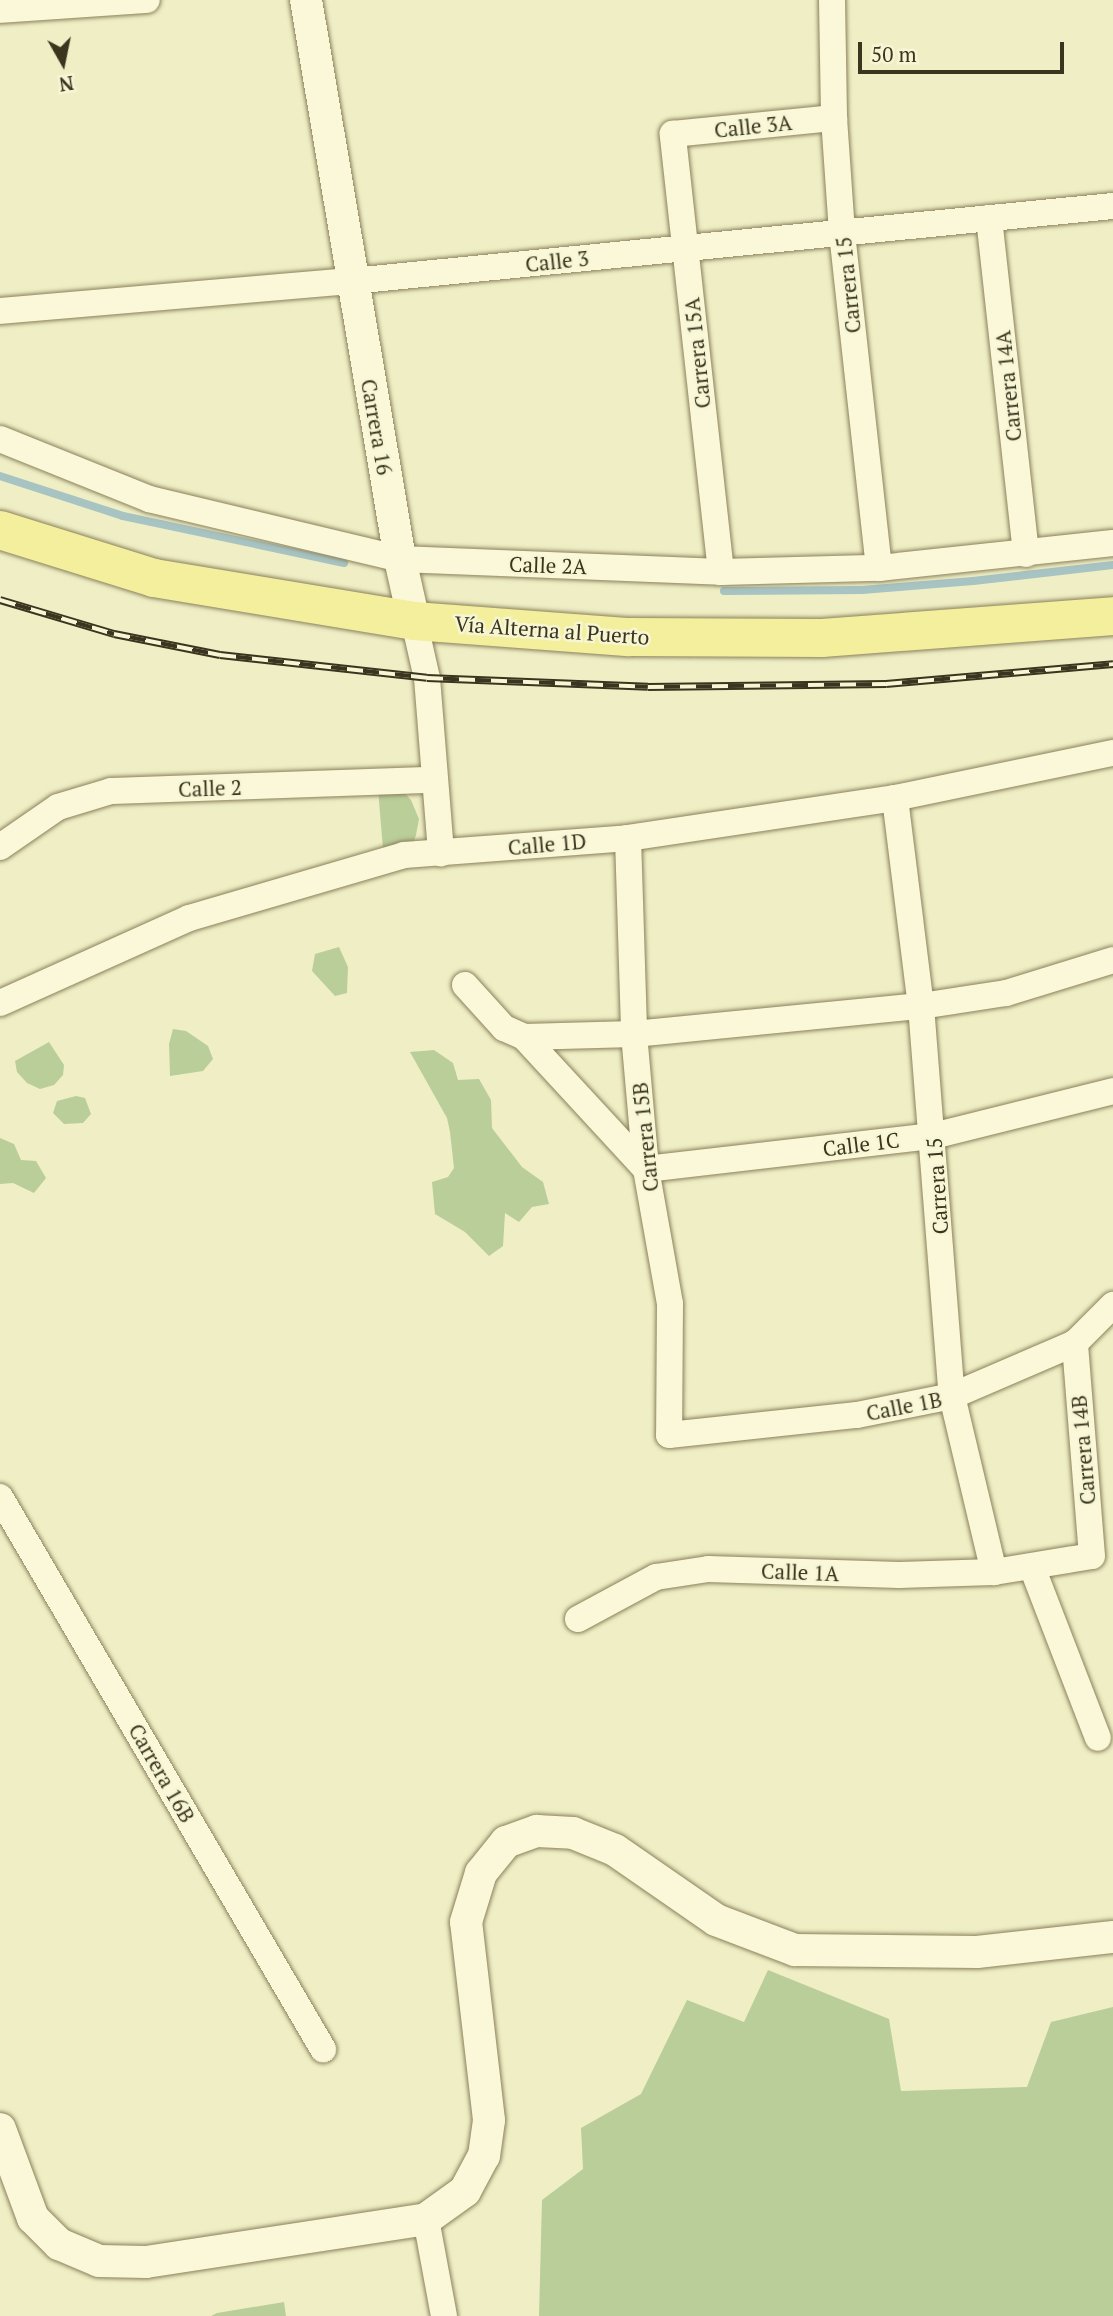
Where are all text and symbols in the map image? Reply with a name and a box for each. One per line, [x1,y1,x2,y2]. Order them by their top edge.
north arrow [28,28,98,98]
scale bar [861,28,1068,72]
text: 50 m [871,40,917,68]
text: N [57,71,75,98]
street label: Calle 3A [713,109,793,143]
street label: Carrera 15 [830,235,866,335]
street label: Calle 3 [524,245,590,277]
street label: Carrera 15A [679,296,715,410]
street label: Carrera 14A [990,329,1026,443]
street label: Carrera 16 [356,377,398,477]
street label: Calle 2A [509,551,587,579]
street label: Vía Alterna al Puerto [454,611,650,649]
street label: Calle 2 [178,774,242,802]
street label: Calle 1D [507,828,587,860]
street label: Carrera 15B [627,1081,663,1193]
street label: Calle 1C [821,1127,901,1161]
street label: Carrera 15 [921,1137,953,1235]
street label: Calle 1B [864,1386,944,1426]
street label: Carrera 14B [1066,1394,1100,1506]
street label: Calle 1A [761,1558,839,1586]
street label: Carrera 16B [124,1719,200,1827]

